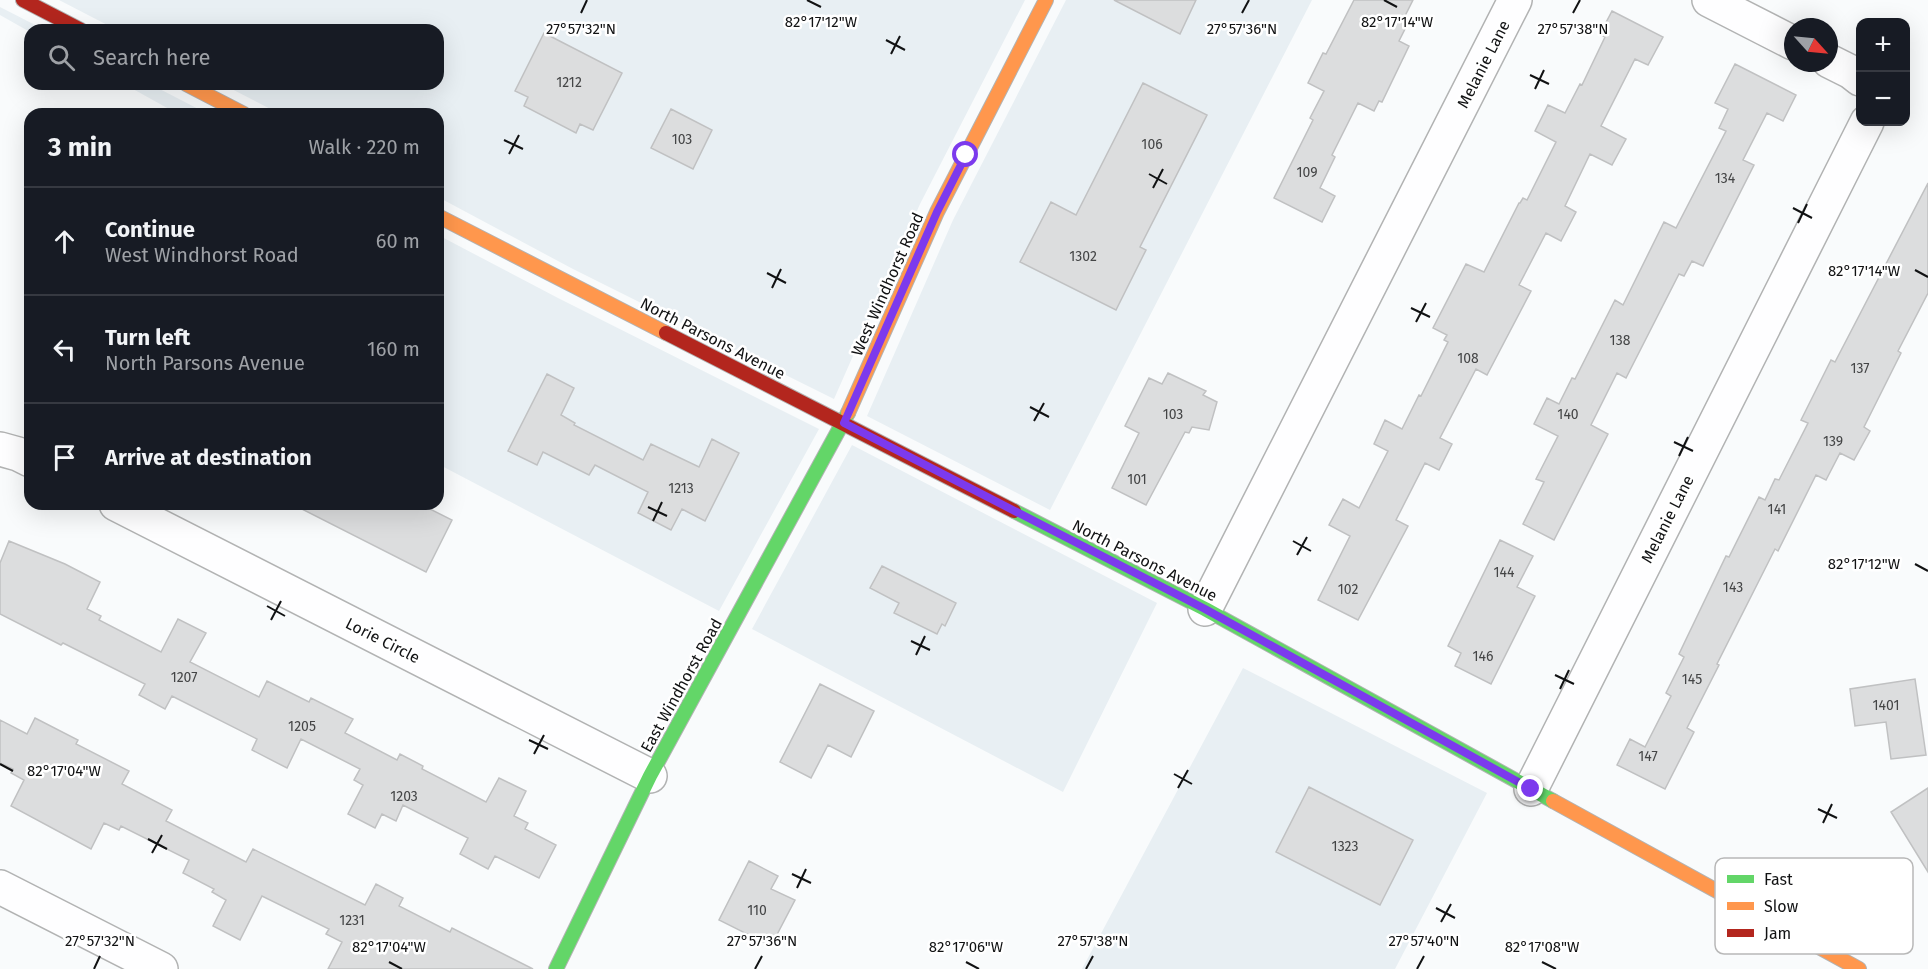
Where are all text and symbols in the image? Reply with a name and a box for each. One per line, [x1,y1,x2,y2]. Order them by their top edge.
text: 82°17'12"W [785,13,858,31]
text: 82°17'14"W [1361,13,1434,31]
street label: Melanie Lane [1453,17,1514,111]
north arrow [1784,18,1838,72]
map controls [1856,18,1910,126]
button: + [1856,18,1910,72]
text: 27°57'32"N [546,20,616,38]
text: 27°57'36"N [1207,20,1277,38]
text: 27°57'38"N [1538,20,1608,38]
search box [24,24,444,90]
icon: search [45,41,78,74]
text: Search here [93,44,211,71]
button: − [1856,72,1910,126]
house number: 1212 [556,74,582,91]
house number: 103 [672,131,692,148]
text: 3 min [48,132,112,163]
text: Walk · 220 m [309,135,420,159]
house number: 106 [1141,136,1163,153]
route start [952,141,978,167]
house number: 109 [1296,164,1318,181]
house number: 134 [1715,170,1736,187]
street label: West Windhorst Road [847,210,928,359]
text: Continue [105,216,195,243]
icon: ahead [48,225,81,258]
text: 60 m [376,229,420,253]
text: West Windhorst Road [105,243,299,267]
house number: 1302 [1069,248,1097,265]
text: 82°17'14"W [1828,262,1901,280]
street label: North Parsons Avenue [637,294,788,383]
text: Turn left [105,324,190,351]
house number: 138 [1610,332,1631,349]
icon: left [48,333,81,366]
text: 160 m [367,337,420,361]
house number: 108 [1457,350,1479,367]
text: North Parsons Avenue [105,351,305,375]
house number: 137 [1850,360,1870,377]
house number: 103 [1163,406,1183,423]
house number: 140 [1557,406,1579,423]
house number: 139 [1823,433,1843,450]
icon: arrive [48,441,81,474]
text: Arrive at destination [105,444,312,471]
house number: 101 [1127,471,1147,488]
street label: Melanie Lane [1637,472,1698,566]
house number: 1213 [668,480,694,497]
house number: 141 [1768,501,1786,518]
street label: North Parsons Avenue [1069,516,1220,605]
text: 82°17'12"W [1828,555,1901,573]
house number: 144 [1494,564,1515,581]
house number: 143 [1723,579,1743,596]
house number: 102 [1338,581,1358,598]
street label: Lorie Circle [342,614,423,667]
street label: East Windhorst Road [637,615,726,755]
house number: 146 [1473,648,1493,665]
house number: 1207 [171,669,197,686]
house number: 145 [1682,671,1702,688]
house number: 1401 [1872,697,1900,714]
house number: 1205 [288,718,316,735]
house number: 147 [1638,748,1658,765]
text: 82°17'04"W [27,762,101,780]
route end [1517,775,1543,801]
house number: 1203 [390,788,418,805]
house number: 1323 [1332,838,1358,855]
legend [1715,858,1913,954]
text: Fast [1764,870,1793,889]
text: Slow [1764,897,1799,916]
house number: 110 [747,902,767,919]
house number: 1231 [339,912,365,929]
text: Jam [1764,924,1791,943]
text: 27°57'32"N [65,932,135,950]
text: 27°57'36"N [727,932,797,950]
text: 27°57'38"N [1058,932,1128,950]
text: 27°57'40"N [1389,932,1460,950]
text: 82°17'04"W [352,938,426,956]
text: 82°17'06"W [929,938,1004,956]
text: 82°17'08"W [1505,938,1580,956]

